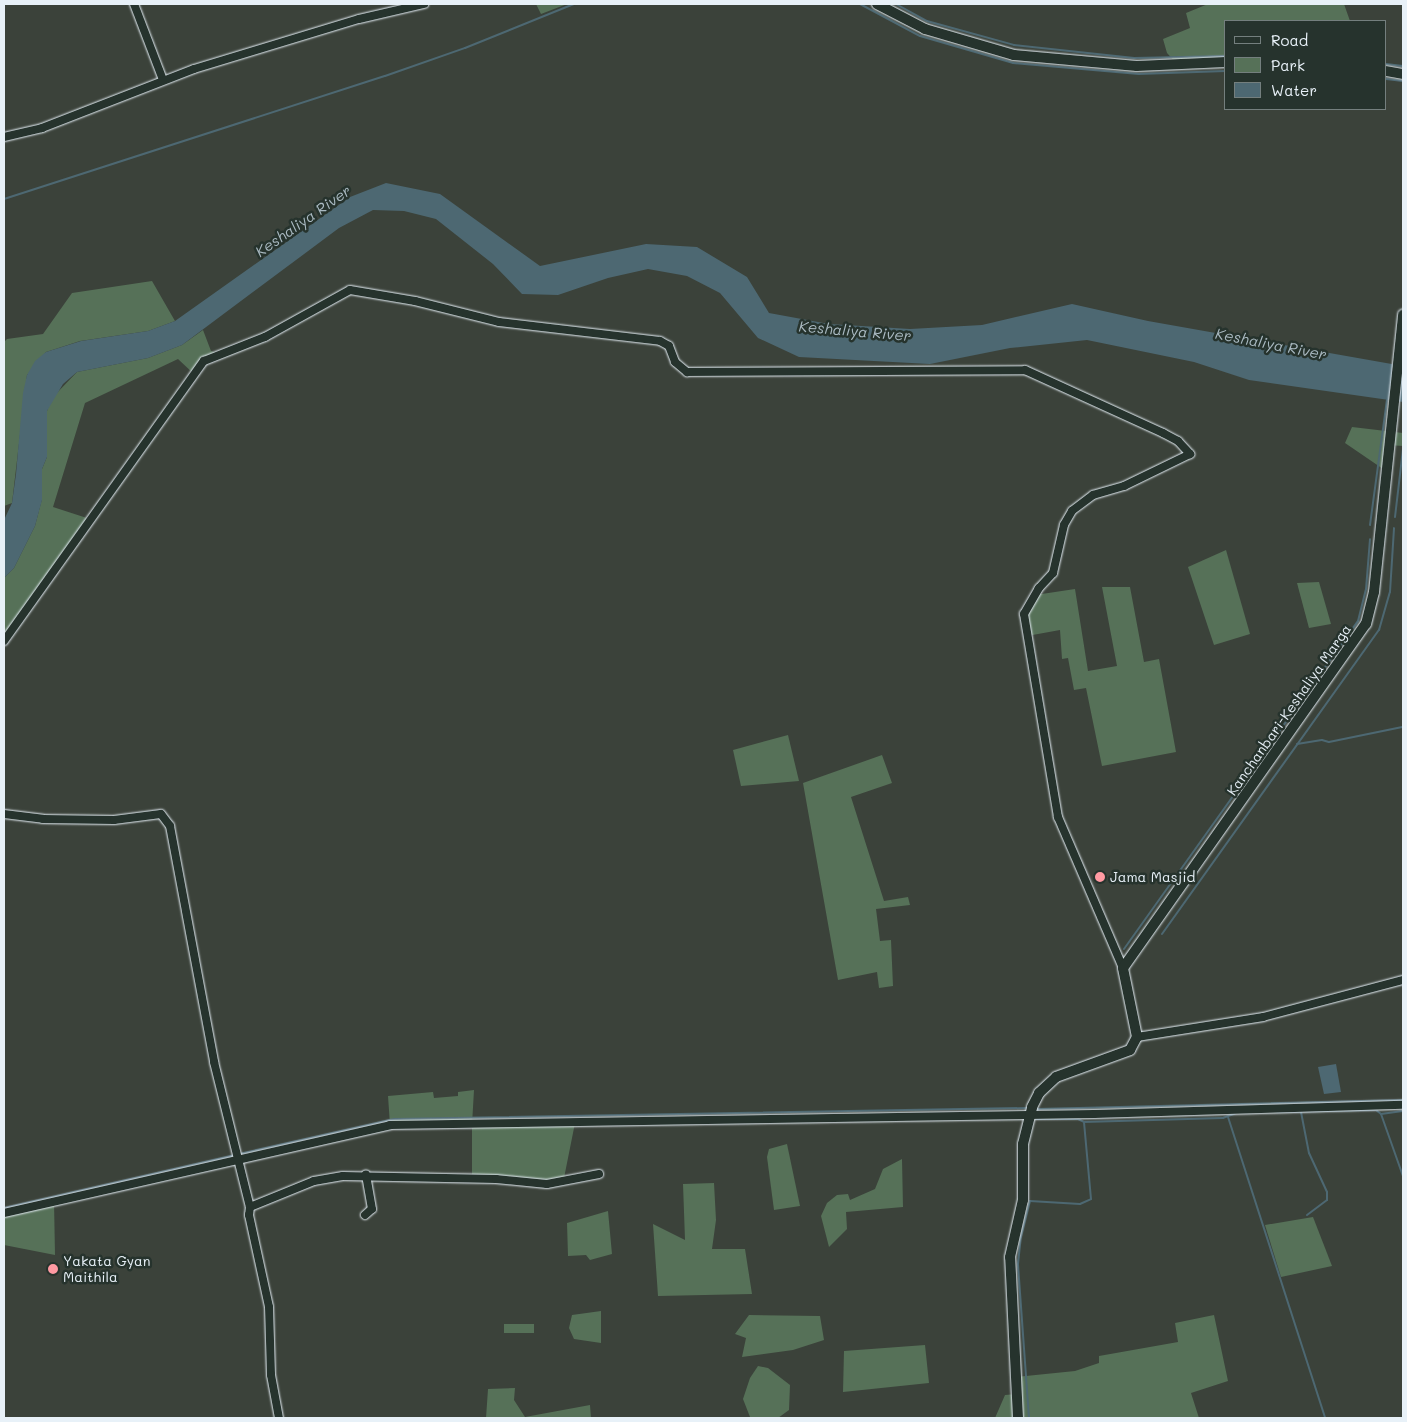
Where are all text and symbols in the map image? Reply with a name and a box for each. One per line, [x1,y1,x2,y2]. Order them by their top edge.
legend [1224,20,1387,110]
text: Road [1271,30,1308,50]
text: Park [1271,55,1305,75]
text: Water [1271,80,1317,100]
water label: Keshaliya River [252,181,354,261]
water label: Keshaliya River [798,317,912,345]
water label: Keshaliya River [1214,324,1328,364]
street label: Kanchanbari-Keshaliya Marga [1223,621,1355,799]
place label: Jama Masjid [1110,869,1195,885]
marker: Jama Masjid [1094,871,1106,883]
place label: Yakata Gyan Maithila [63,1253,151,1285]
marker: Yakata Gyan Maithila [47,1263,59,1275]

